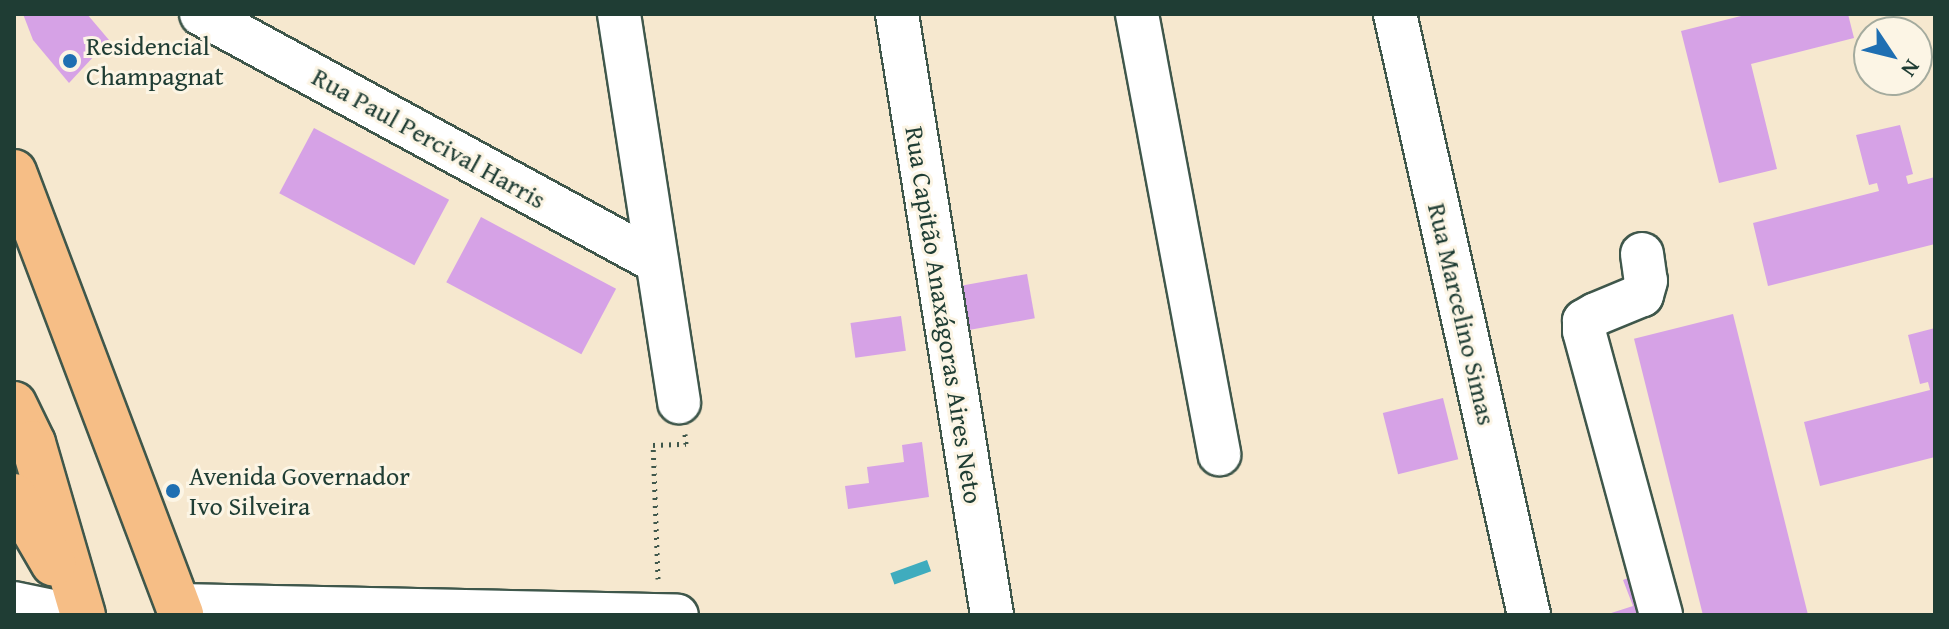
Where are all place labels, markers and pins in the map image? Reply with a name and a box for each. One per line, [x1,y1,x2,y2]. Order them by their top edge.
place label: Residencial Champagnat [86,30,224,92]
marker: Residencial Champagnat [61,52,79,70]
place label: Avenida Governador Ivo Silveira [189,460,410,522]
marker: Avenida Governador Ivo Silveira [164,482,182,500]

